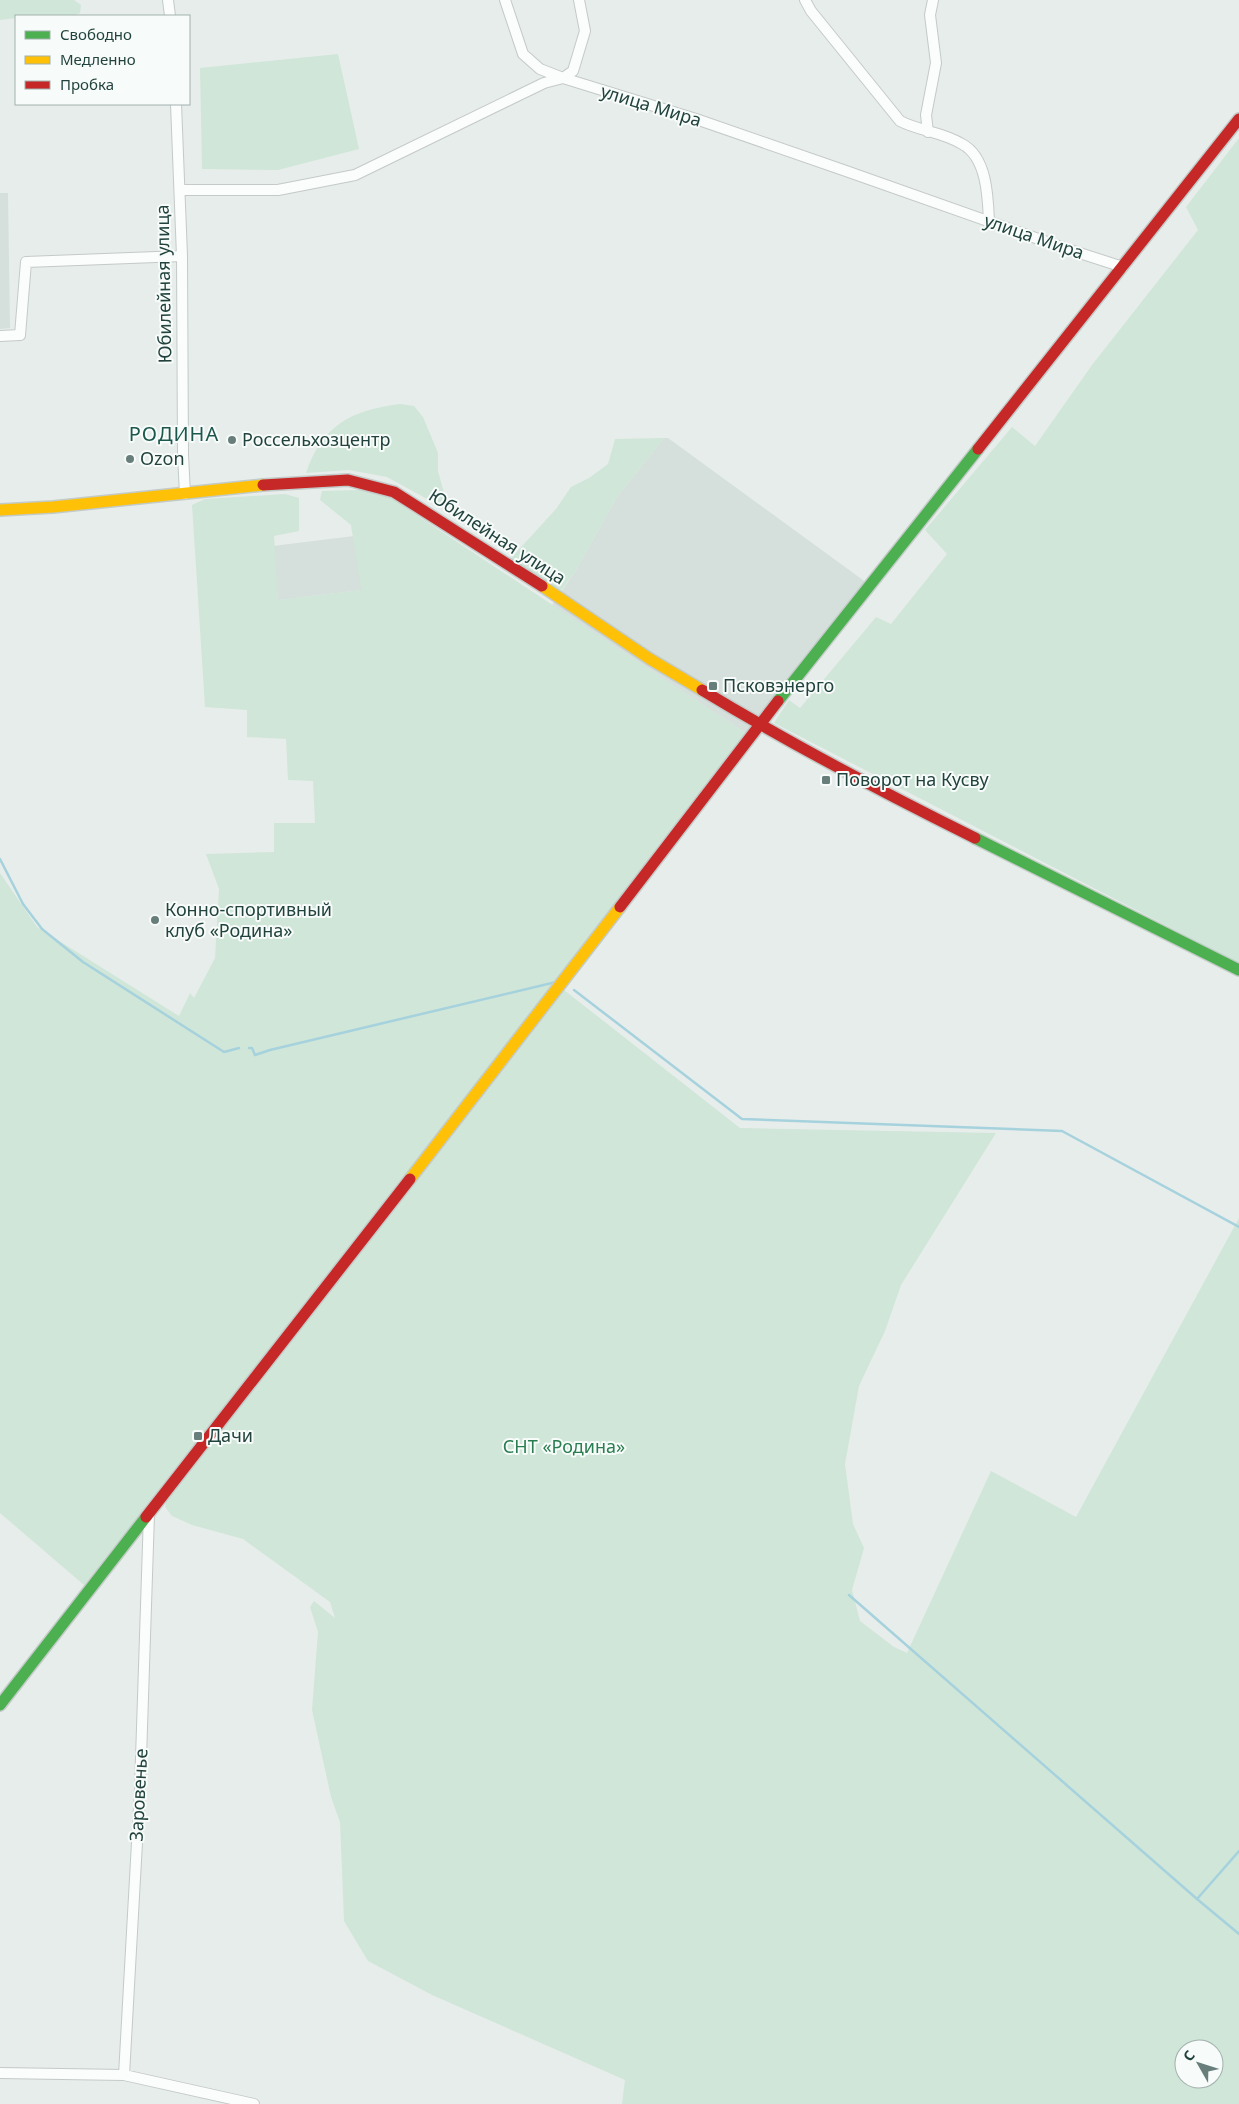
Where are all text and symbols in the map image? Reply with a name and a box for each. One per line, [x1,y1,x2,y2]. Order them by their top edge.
legend [15,15,190,105]
text: Свободно [60,24,132,44]
text: Медленно [60,49,136,69]
text: Пробка [60,74,114,94]
street label: улица Мира [598,78,705,132]
street label: Юбилейная улица [150,204,176,364]
street label: улица Мира [981,208,1087,264]
district label: РОДИНА [129,420,219,447]
place label: Россельхозцентр [242,427,390,451]
marker: Россельхозцентр [226,434,238,446]
place label: Ozon [140,446,185,470]
marker: Ozon [124,453,136,465]
street label: Юбилейная улица [424,483,571,589]
place label: Псковэнерго [723,673,834,697]
marker: Псковэнерго [707,680,719,692]
place label: Поворот на Кусву [836,767,990,791]
marker: Поворот на Кусву [820,774,832,786]
place label: Конно-спортивный клуб «Родина» [165,897,332,942]
marker: Конно-спортивный клуб «Родина» [149,914,161,926]
place label: Дачи [208,1423,253,1447]
marker: Дачи [192,1430,204,1442]
park label: СНТ «Родина» [503,1434,625,1458]
street label: Заровенье [124,1748,152,1842]
north arrow [1174,2039,1224,2089]
text: С [1178,2046,1199,2065]

